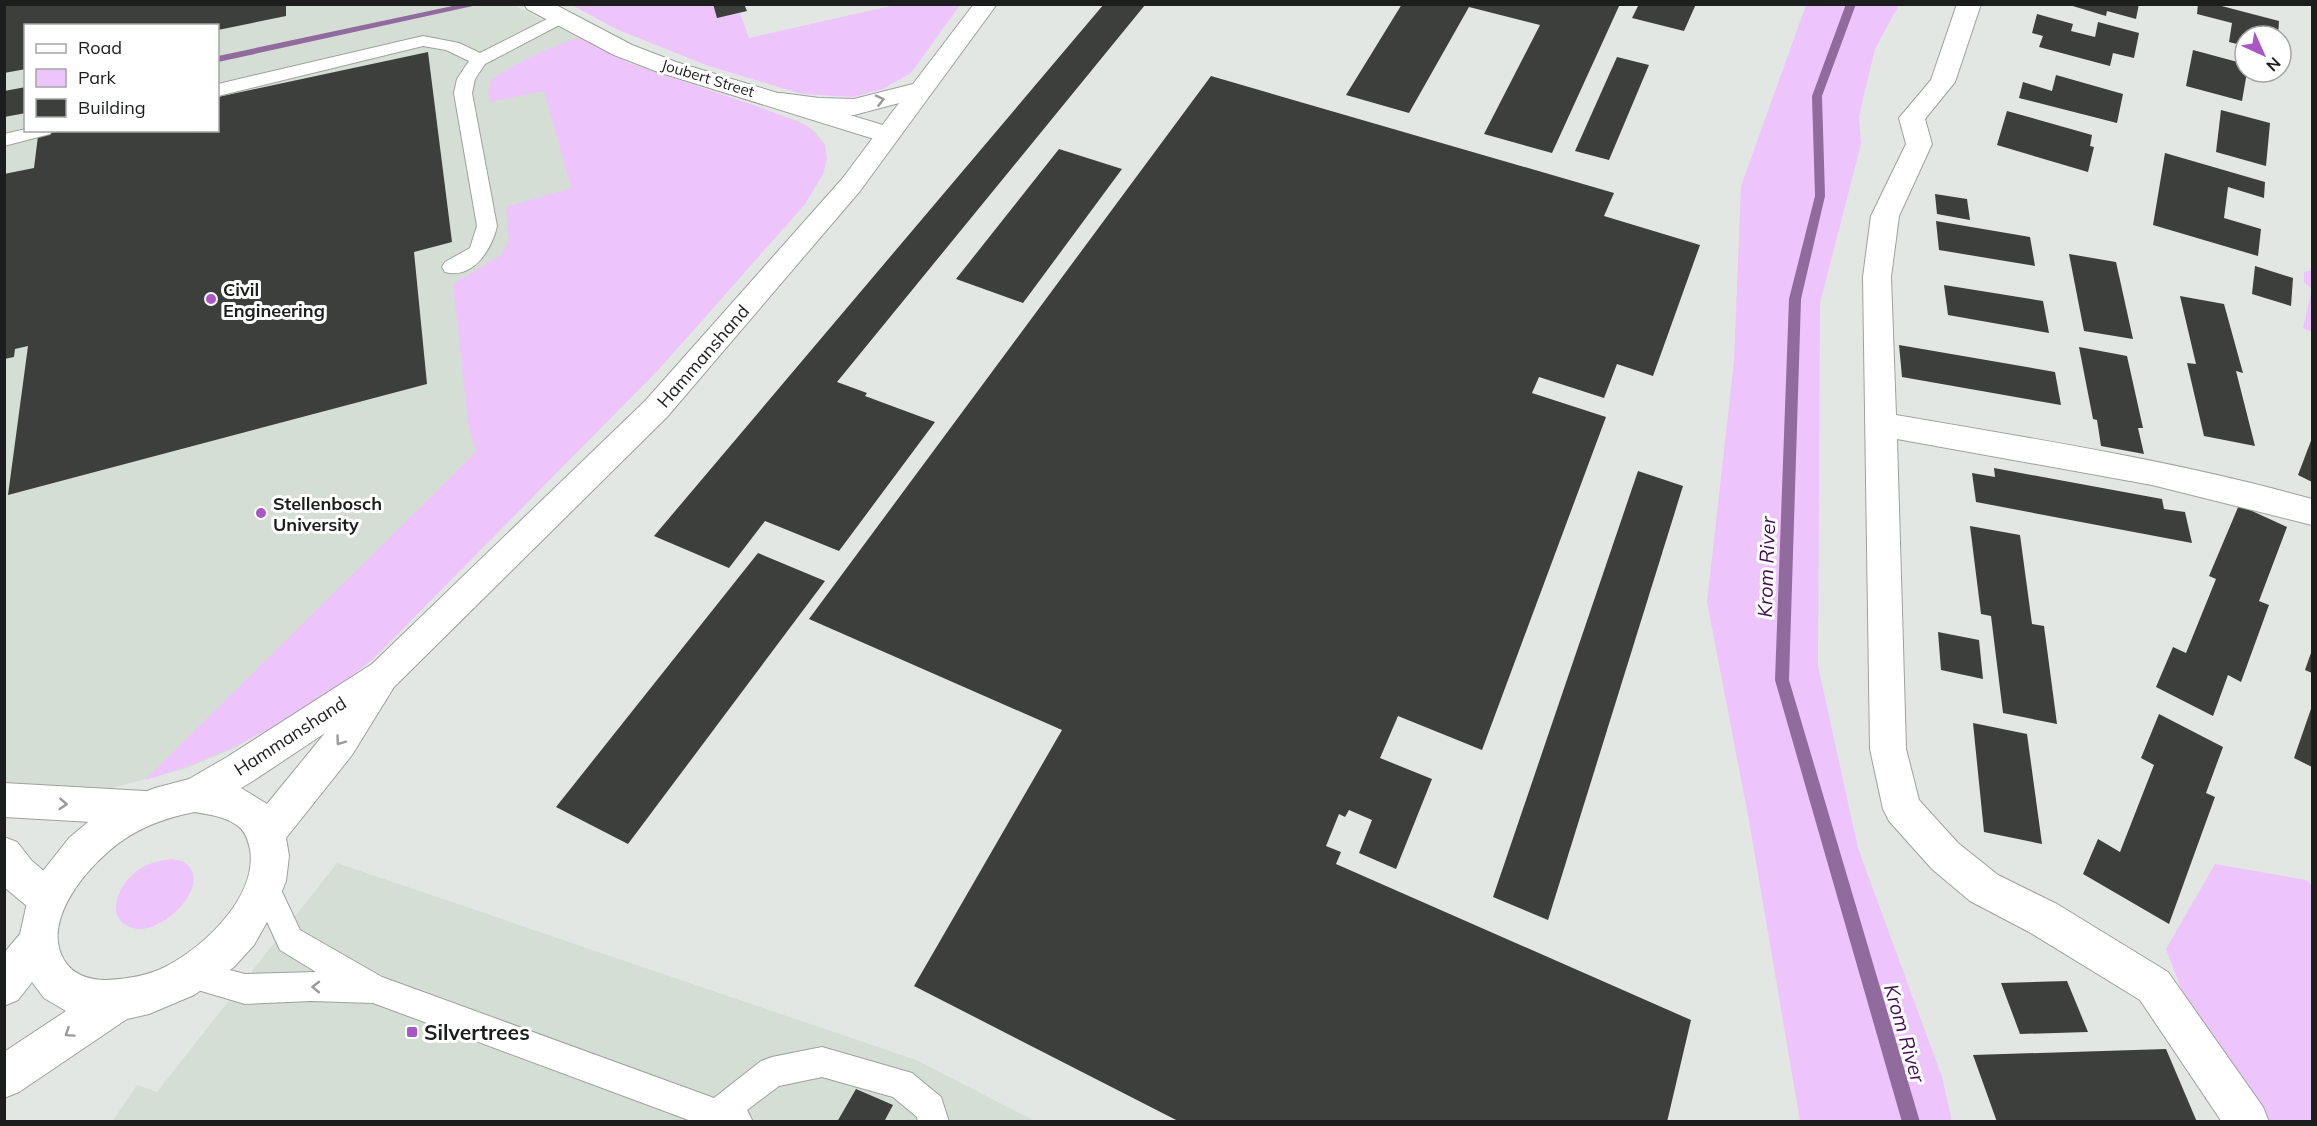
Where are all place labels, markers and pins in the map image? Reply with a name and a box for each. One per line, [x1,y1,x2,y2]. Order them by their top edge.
place label: Civil Engineering [223,278,325,322]
marker: Civil Engineering [204,292,218,306]
place label: Stellenbosch University [273,492,382,536]
marker: Stellenbosch University [254,506,268,520]
place label: Silvertrees [424,1019,530,1045]
marker: Silvertrees [405,1025,419,1039]

